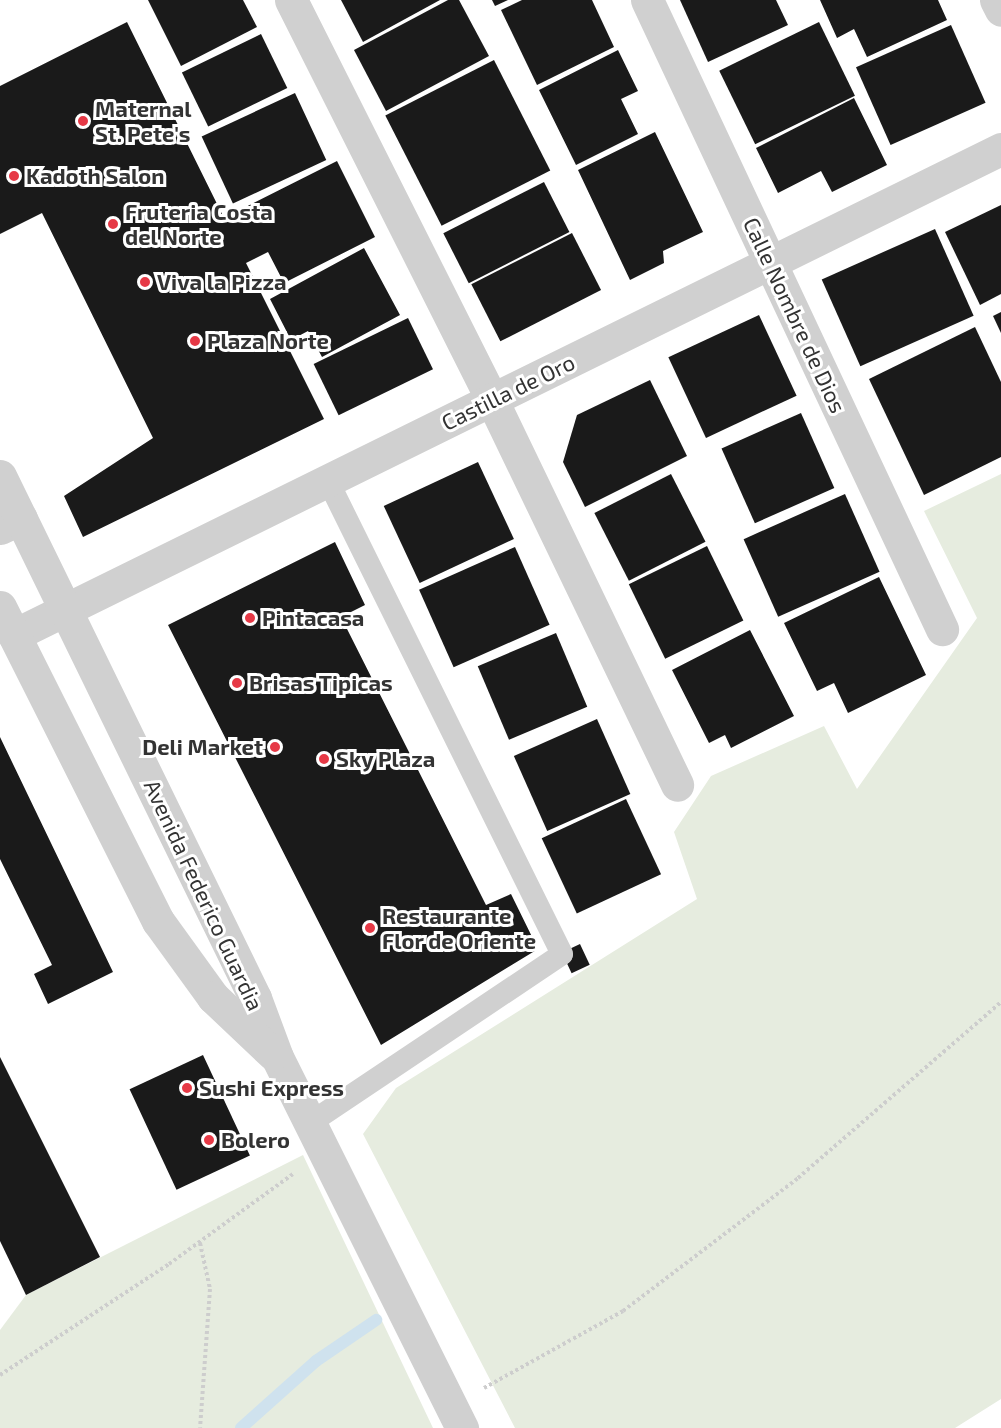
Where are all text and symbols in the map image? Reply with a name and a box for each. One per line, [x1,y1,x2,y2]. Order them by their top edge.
place label: Maternal St. Pete's [95,95,191,146]
marker: Maternal St. Pete's [76,114,90,128]
place label: Kadoth Salon [26,163,164,189]
marker: Kadoth Salon [7,169,21,183]
place label: Fruteria Costa del Norte [125,198,273,249]
street label: Calle Nombre de Dios [738,213,852,417]
marker: Fruteria Costa del Norte [106,217,120,231]
place label: Viva la Pizza [157,269,287,295]
marker: Viva la Pizza [138,275,152,289]
place label: Plaza Norte [207,328,329,354]
marker: Plaza Norte [188,334,202,348]
street label: Castilla de Oro [437,348,579,436]
place label: Pintacasa [262,605,364,631]
marker: Pintacasa [243,611,257,625]
place label: Brisas Tipicas [249,670,393,696]
marker: Brisas Tipicas [230,676,244,690]
place label: Deli Market [142,734,263,760]
marker: Deli Market [268,740,282,754]
place label: Sky Plaza [336,746,436,772]
marker: Sky Plaza [317,752,331,766]
street label: Avenida Federico Guardia [139,775,269,1015]
place label: Restaurante Flor de Oriente [382,902,537,954]
marker: Restaurante Flor de Oriente [363,921,377,935]
place label: Sushi Express [199,1075,344,1101]
marker: Sushi Express [180,1081,194,1095]
place label: Bolero [221,1127,290,1153]
marker: Bolero [202,1133,216,1147]

